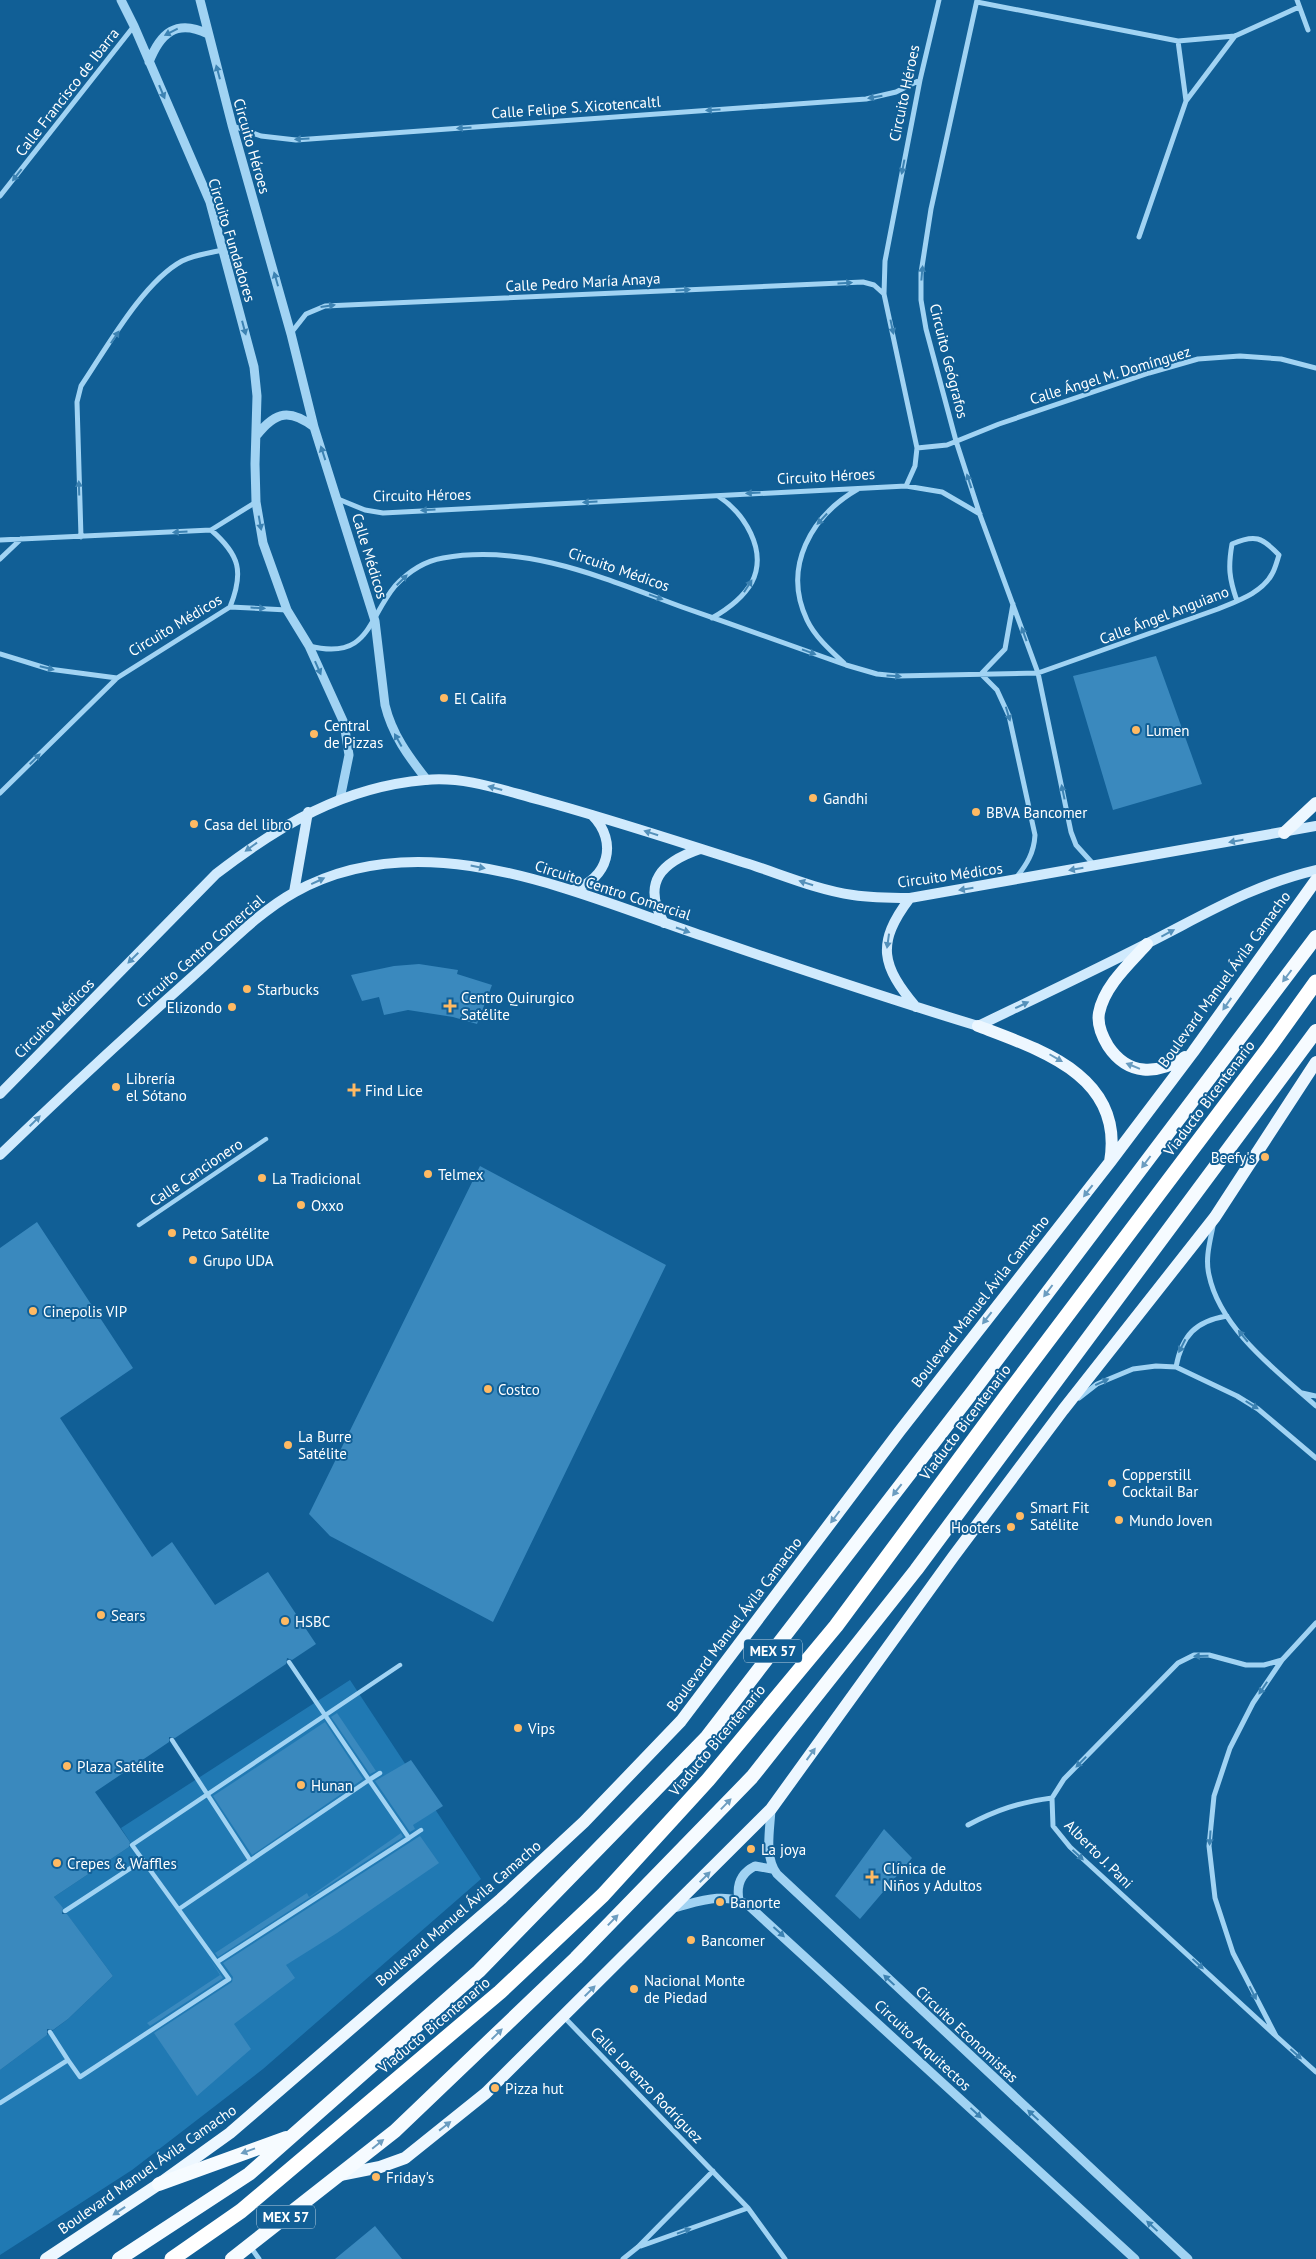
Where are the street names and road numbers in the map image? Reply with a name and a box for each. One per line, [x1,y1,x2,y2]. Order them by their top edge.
street label: Calle Francisco de Ibarra [11,24,123,160]
street label: Circuito Héroes [884,43,924,143]
street label: Calle Felipe S. Xicotencaltl [491,92,662,122]
street label: Circuito Héroes [229,96,275,196]
street label: Circuito Fundadores [204,176,260,304]
street label: Calle Pedro María Anaya [505,268,661,296]
street label: Circuito Geógrafos [926,302,972,420]
street label: Calle Ángel M. Domínguez [1027,341,1193,409]
street label: Circuito Héroes [776,464,876,488]
street label: Circuito Héroes [373,485,471,505]
street label: Calle Médicos [348,511,392,601]
street label: Circuito Médicos [566,543,672,595]
street label: Calle Ángel Anguiano [1097,582,1231,648]
street label: Circuito Médicos [125,590,225,660]
street label: Circuito Centro Comercial [532,856,694,924]
street label: Circuito Médicos [896,858,1004,892]
street label: Boulevard Manuel Ávila Camacho [1154,887,1294,1071]
street label: Circuito Centro Comercial [132,890,268,1012]
street label: Circuito Médicos [10,974,98,1062]
street label: Viaducto Bicentenario [1159,1036,1259,1161]
street label: Calle Cancionero [146,1134,246,1210]
street label: Boulevard Manuel Ávila Camacho [907,1211,1053,1391]
street label: Viaducto Bicentenario [915,1360,1015,1485]
street label: Boulevard Manuel Ávila Camacho [662,1533,806,1715]
road number: MEX 57 [744,1640,802,1662]
street label: Viaducto Bicentenario [664,1680,769,1801]
street label: Alberto J. Pani [1061,1816,1137,1892]
street label: Boulevard Manuel Ávila Camacho [371,1836,545,1990]
street label: Viaducto Bicentenario [373,1973,494,2078]
street label: Circuito Economistas [912,1981,1022,2087]
street label: Circuito Arquitectos [871,1995,975,2095]
street label: Calle Lorenzo Rodríguez [587,2023,707,2147]
street label: Boulevard Manuel Ávila Camacho [54,2100,240,2238]
road number: MEX 57 [257,2206,315,2228]

